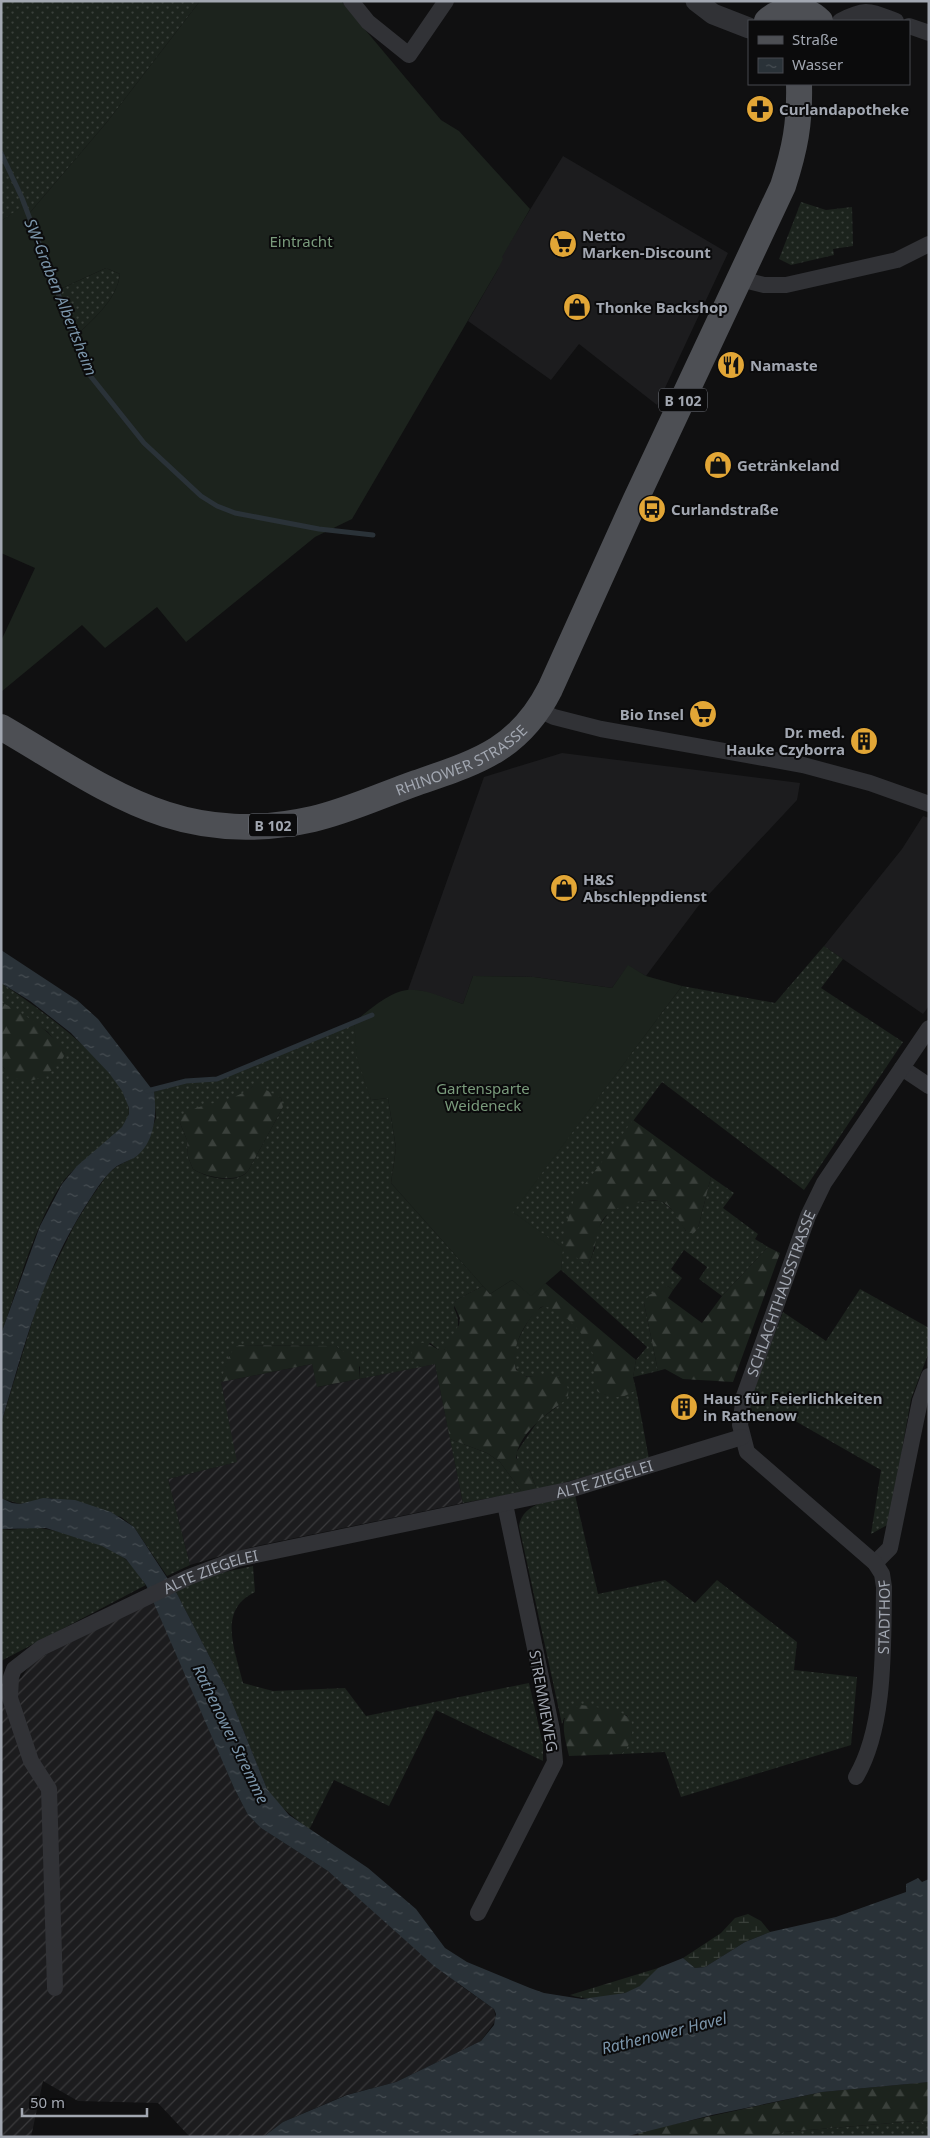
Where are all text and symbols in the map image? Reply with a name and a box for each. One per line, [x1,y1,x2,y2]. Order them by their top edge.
legend [748,20,910,85]
text: Straße [792,29,838,49]
text: Wasser [792,54,843,74]
pharmacy icon: Curlandapotheke [745,94,775,124]
place label: Curlandapotheke [779,99,909,119]
water label: SW-Graben Albertsheim [19,215,103,379]
place label: Netto Marken-Discount [582,225,711,262]
supermarket icon: Netto Marken-Discount [548,229,578,259]
park label: Eintracht [269,231,333,251]
shop icon: Thonke Backshop [562,292,592,322]
place label: Thonke Backshop [596,297,728,317]
restaurant icon: Namaste [716,350,746,380]
place label: Namaste [750,355,818,375]
road number: B 102 [659,388,707,412]
shop icon: Getränkeland [703,450,733,480]
place label: Getränkeland [737,455,839,475]
bus stop icon: Curlandstraße [637,494,667,524]
place label: Curlandstraße [671,499,779,519]
supermarket icon: Bio Insel [688,699,718,729]
place label: Bio Insel [620,704,684,724]
street label: RHINOWER STRASSE [392,720,531,800]
place label: Dr. med. Hauke Czyborra [726,722,845,759]
building icon: Dr. med. Hauke Czyborra [849,726,879,756]
road number: B 102 [249,814,297,836]
place label: H&S Abschleppdienst [583,869,707,906]
shop icon: H&S Abschleppdienst [549,873,579,903]
park label: Gartensparte Weideneck [436,1078,530,1115]
street label: SCHLACHTHAUSSTRASSE [742,1206,820,1379]
place label: Haus für Feierlichkeiten in Rathenow [703,1388,883,1425]
building icon: Haus für Feierlichkeiten in Rathenow [669,1392,699,1422]
street label: ALTE ZIEGELEI [554,1455,655,1502]
street label: ALTE ZIEGELEI [160,1545,260,1598]
street label: STADTHOF [873,1578,894,1655]
street label: STREMMEWEG [525,1649,563,1753]
water label: Rathenower Stremme [188,1661,274,1807]
water label: Rathenower Havel [599,2007,730,2059]
scale bar [22,2086,148,2118]
text: 50 m [30,2092,65,2112]

